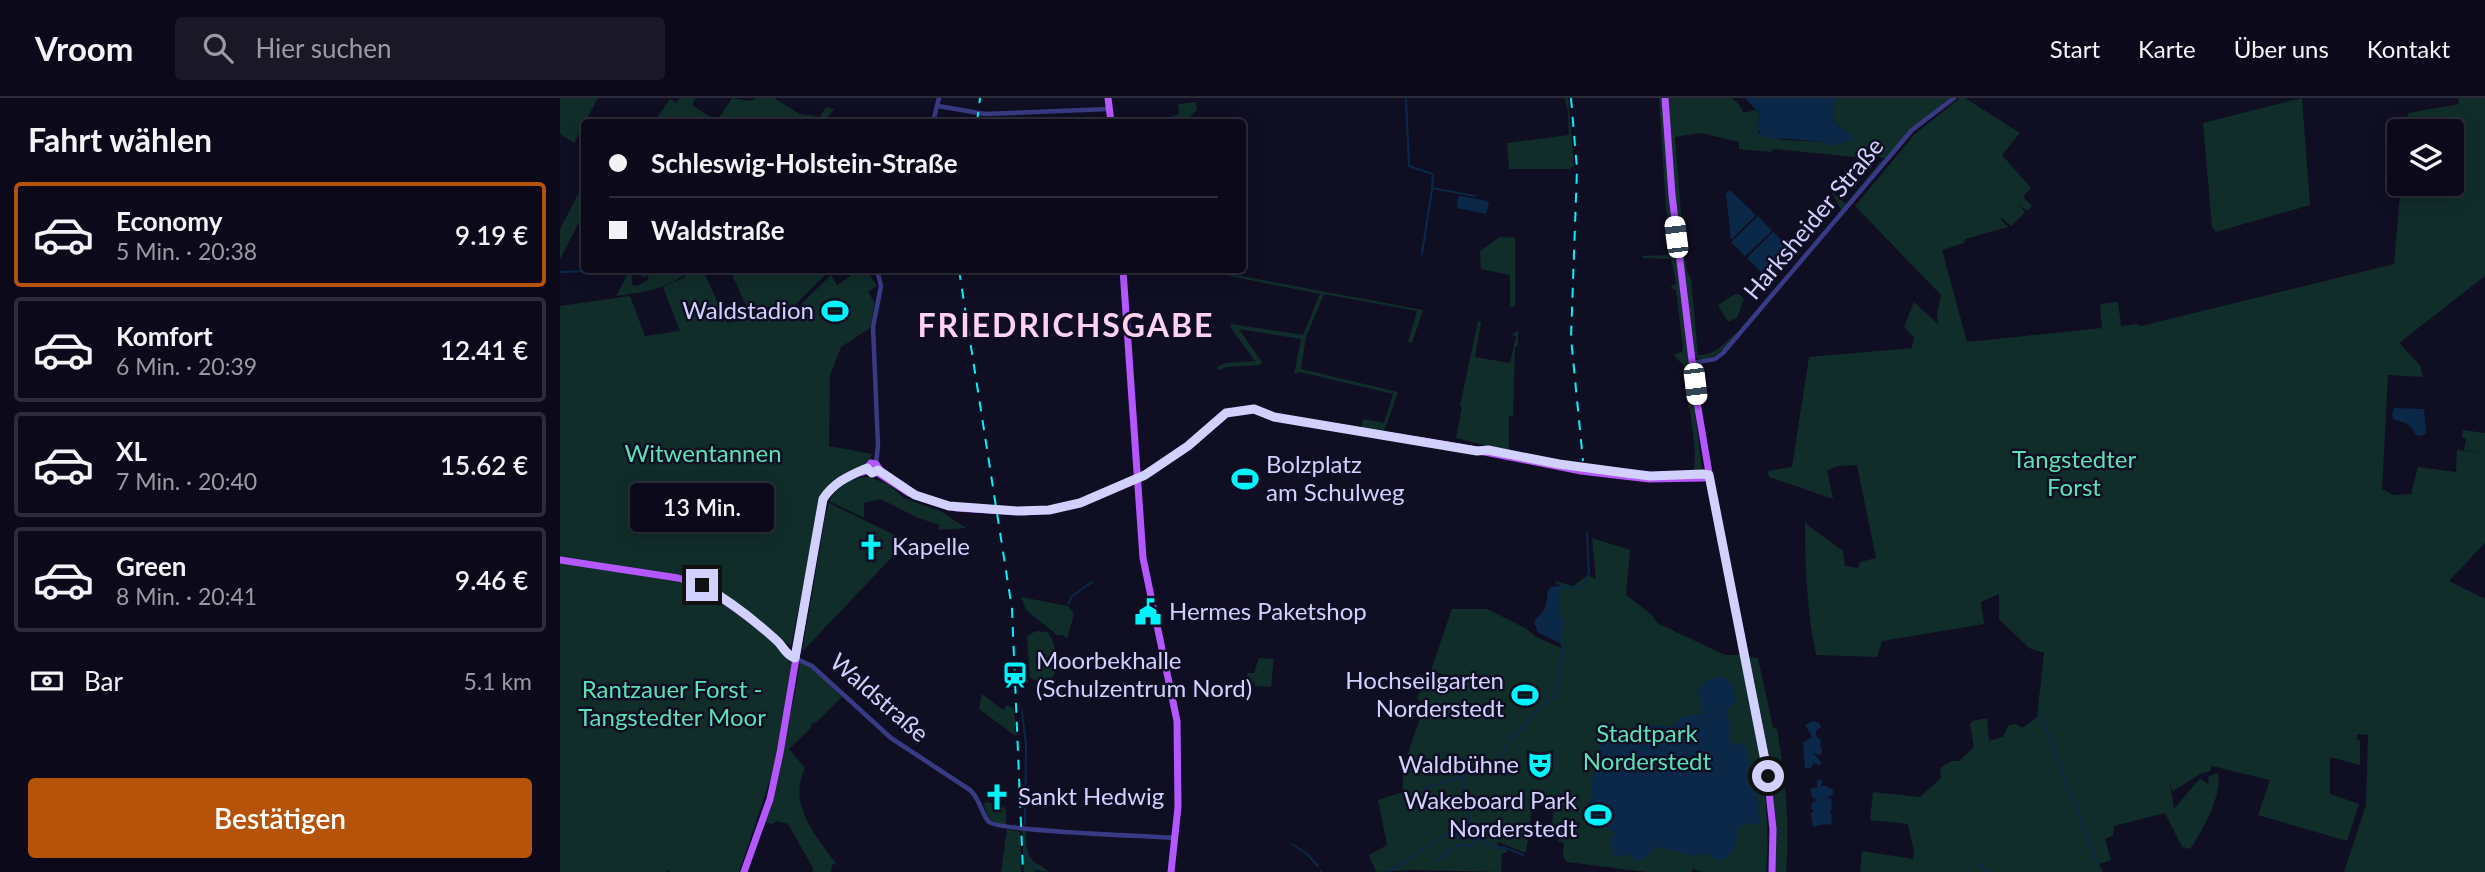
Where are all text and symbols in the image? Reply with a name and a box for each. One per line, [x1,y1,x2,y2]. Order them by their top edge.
search box [175,17,665,80]
text: Vroom [35,28,133,68]
icon: search [199,29,237,67]
text: Hier suchen [255,32,392,64]
text: Start [2050,34,2100,63]
text: Karte [2138,34,2196,63]
text: Über uns [2234,34,2329,63]
text: Kontakt [2367,34,2450,63]
map controls [2387,119,2464,196]
button: layers [2387,119,2464,196]
text: Fahrt wählen [28,120,212,159]
street label: Harksheider Straße [1737,131,1889,305]
text: Schleswig-Holstein-Straße [651,147,958,179]
icon: car [32,203,95,266]
text: Economy [116,205,222,237]
text: Waldstraße [651,214,785,246]
car [1664,215,1689,259]
text: 9.19 € [455,219,528,251]
text: 5 Min. · 20:38 [116,237,257,265]
place label: Waldstadion [682,295,814,324]
sports icon: Waldstadion [820,296,850,326]
district label: FRIEDRICHSGABE [917,305,1215,344]
icon: car [32,318,95,381]
text: Komfort [116,320,213,352]
text: 12.41 € [440,334,528,366]
text: 6 Min. · 20:39 [116,352,257,380]
car [1683,362,1708,406]
icon: car [32,433,95,496]
text: XL [116,435,147,467]
park label: Witwentannen [624,438,782,467]
park label: Tangstedter Forst [2012,444,2136,501]
text: 15.62 € [440,449,528,481]
place label: Bolzplatz am Schulweg [1266,449,1405,506]
sports icon: Bolzplatz am Schulweg [1230,464,1260,494]
text: 7 Min. · 20:40 [116,467,257,495]
callout: 13 Min. [630,484,774,532]
text: 13 Min. [663,493,741,521]
place label: Kapelle [892,531,970,560]
church icon: Kapelle [856,532,886,562]
icon: car [32,548,95,611]
text: Green [116,550,186,582]
text: 9.46 € [455,564,528,596]
route end [686,569,718,601]
text: 8 Min. · 20:41 [116,582,257,610]
place label: Hermes Paketshop [1169,596,1367,625]
public building icon: Hermes Paketshop [1133,597,1163,627]
place label: Moorbekhalle (Schulzentrum Nord) [1036,645,1252,702]
street label: Waldstraße [825,646,935,747]
station icon: Moorbekhalle (Schulzentrum Nord) [1000,660,1030,690]
icon: cash [28,662,66,700]
text: Bar [84,665,123,697]
place label: Hochseilgarten Norderstedt [1345,665,1504,722]
text: 5.1 km [463,667,532,695]
park label: Rantzauer Forst - Tangstedter Moor [578,674,766,731]
sports icon: Hochseilgarten Norderstedt [1510,680,1540,710]
park label: Stadtpark Norderstedt [1583,718,1712,775]
place label: Waldbühne [1398,749,1519,778]
theatre icon: Waldbühne [1525,750,1555,780]
route start [1752,760,1784,792]
button: Bestätigen [28,778,532,858]
place label: Sankt Hedwig [1018,781,1164,810]
church icon: Sankt Hedwig [982,782,1012,812]
place label: Wakeboard Park Norderstedt [1404,785,1578,842]
sports icon: Wakeboard Park Norderstedt [1583,800,1613,830]

